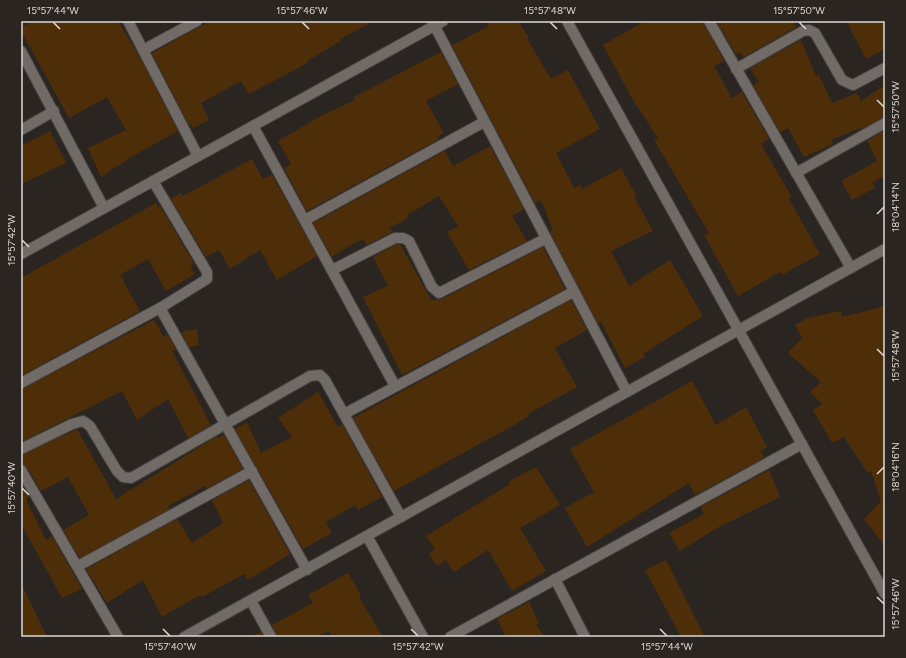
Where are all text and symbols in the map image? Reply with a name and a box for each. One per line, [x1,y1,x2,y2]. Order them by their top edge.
text: 15°57'44"W [27,4,79,17]
text: 15°57'46"W [276,4,328,17]
text: 15°57'48"W [524,4,576,17]
text: 15°57'50"W [773,4,825,17]
text: 15°57'50"W [889,81,902,133]
text: 18°04'14"N [889,182,902,232]
text: 15°57'42"W [5,214,18,266]
text: 15°57'48"W [889,330,902,382]
text: 18°04'16"N [889,442,902,492]
text: 15°57'40"W [5,462,18,514]
text: 15°57'46"W [889,578,902,630]
text: 15°57'40"W [144,640,196,653]
text: 15°57'42"W [392,640,444,653]
text: 15°57'44"W [641,640,693,653]

